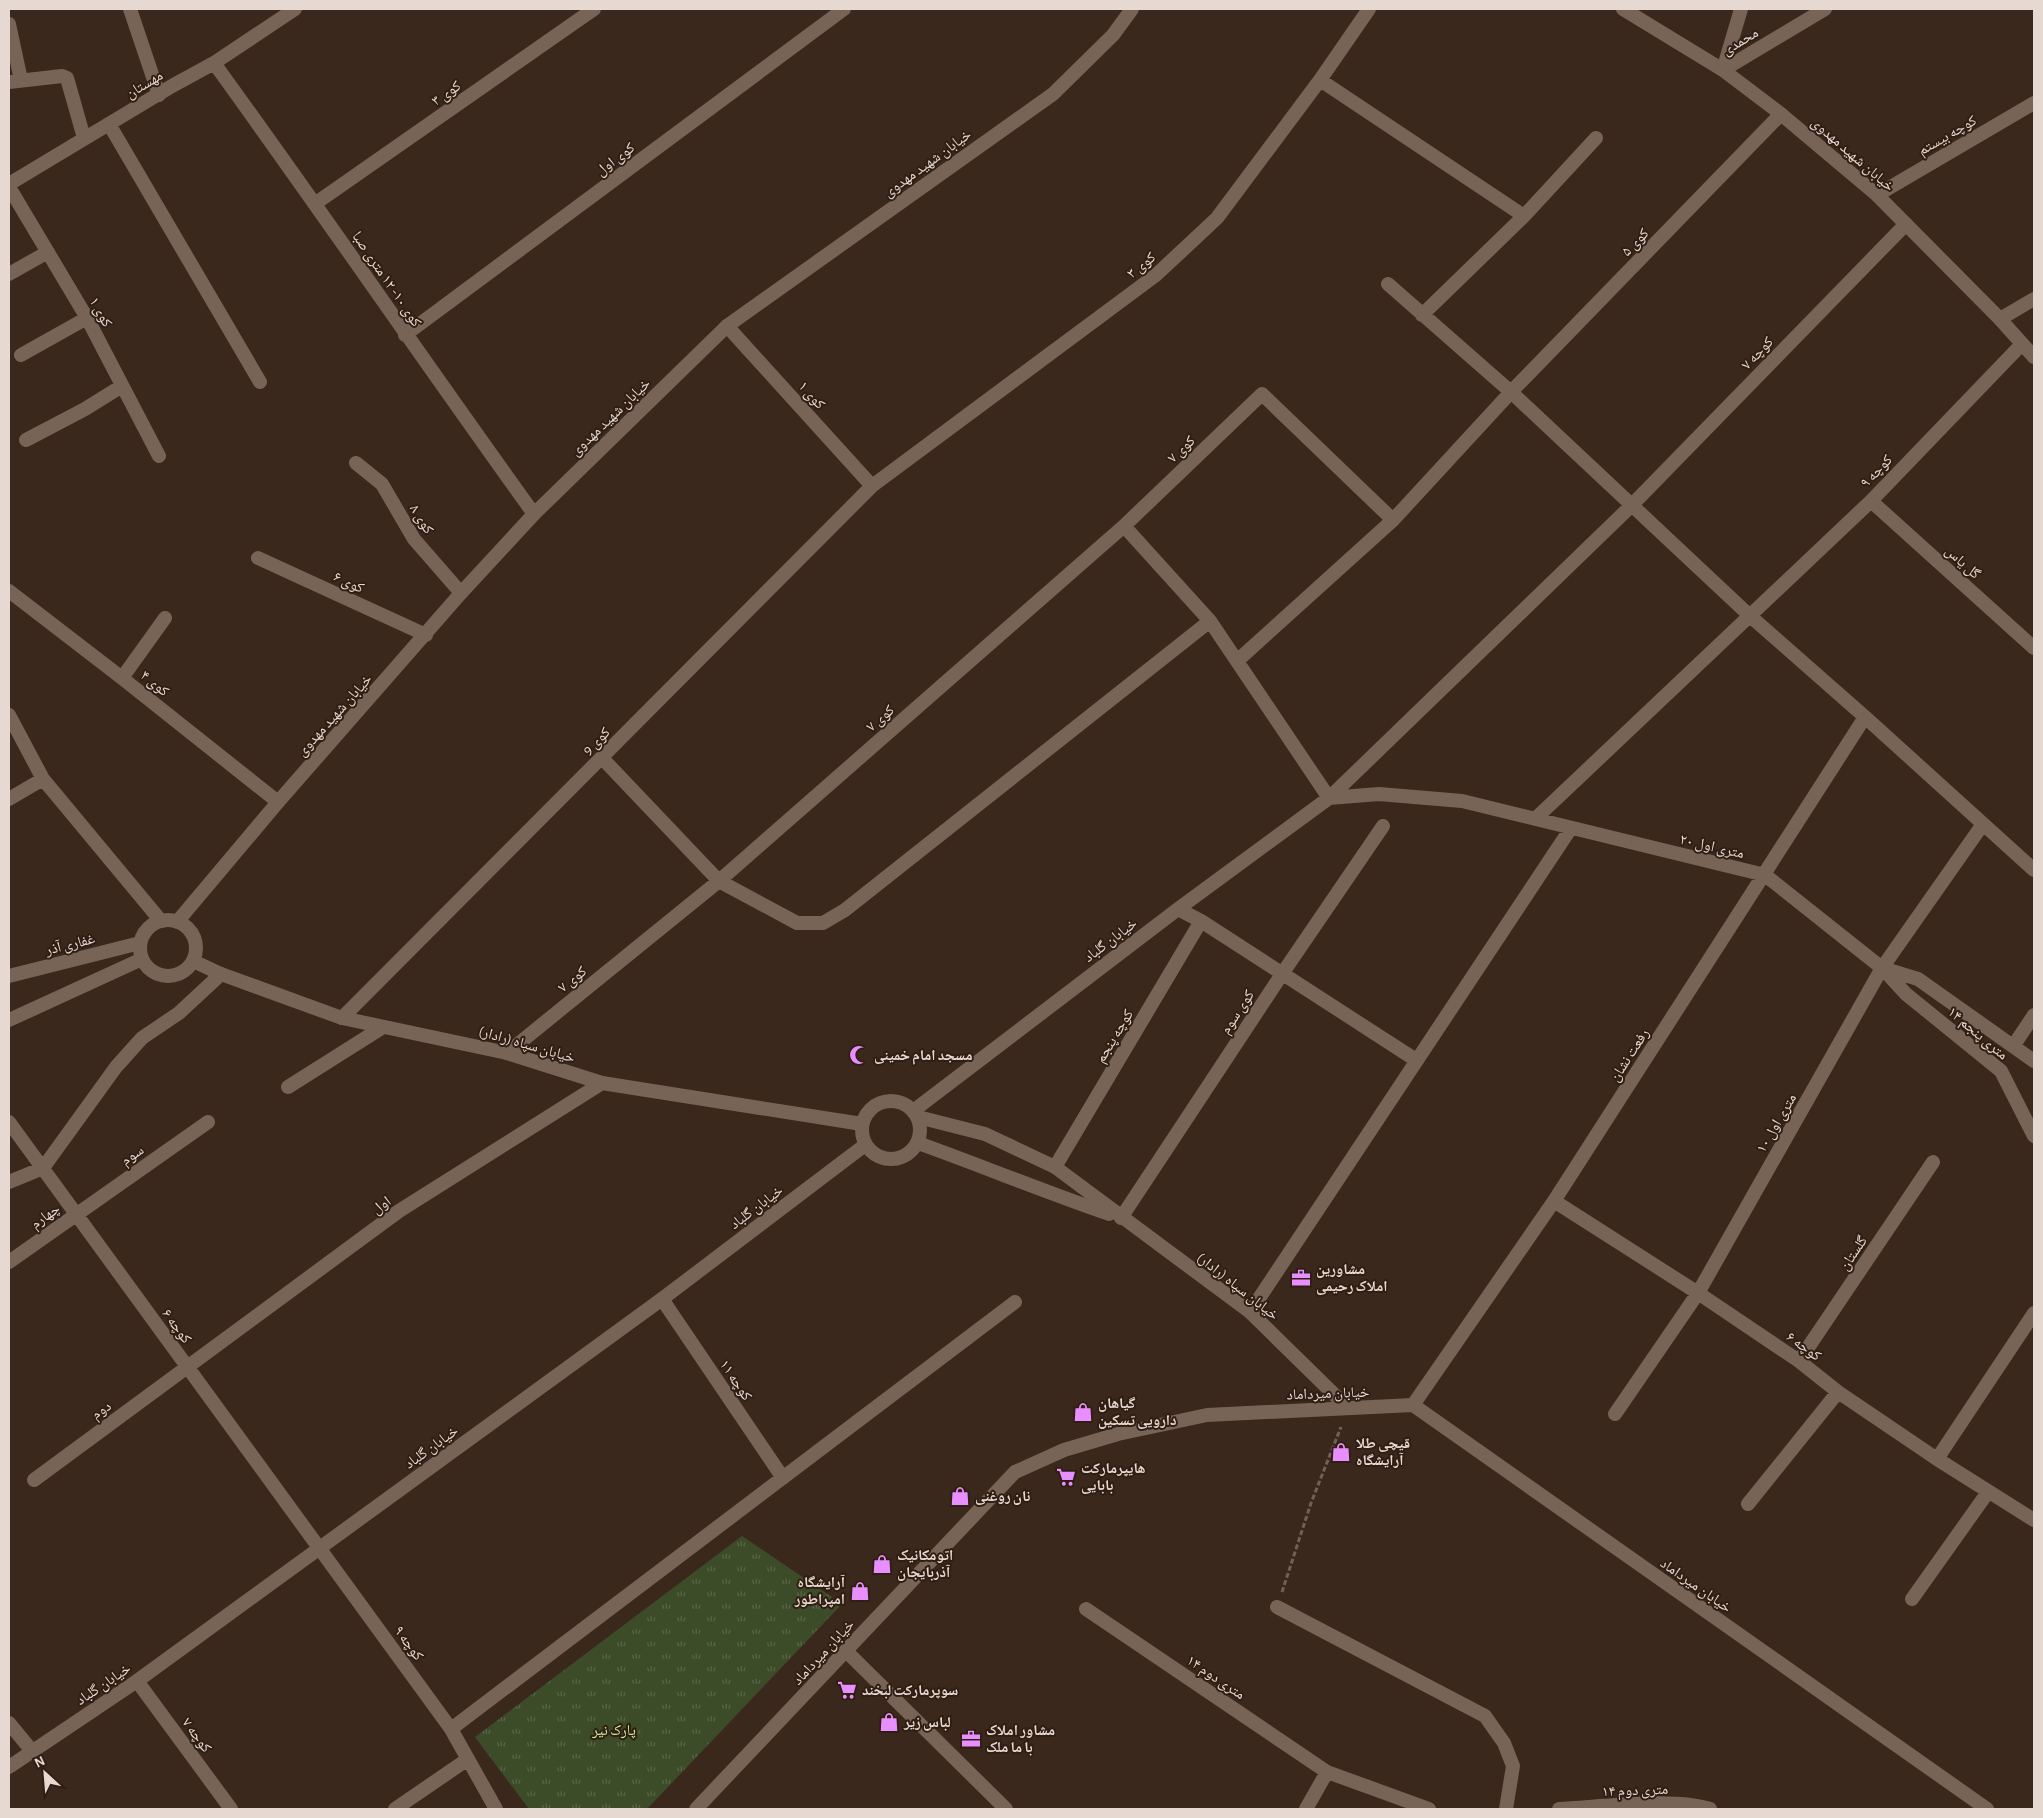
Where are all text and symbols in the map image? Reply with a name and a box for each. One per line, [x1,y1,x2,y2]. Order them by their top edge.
street label: محمدی [1720,25,1762,60]
street label: مهستان [123,67,167,103]
street label: کوی ۳ [429,78,465,110]
street label: کوچه بیستم [1915,113,1980,160]
street label: خیابان شهید مهدوی [1807,114,1897,196]
street label: خیابان شهید مهدوی [881,126,975,202]
street label: کوی اول [593,140,639,180]
street label: کوی ۵ [1619,226,1653,260]
street label: کوی ۱۰- ۱۲ متری صبا [348,229,424,331]
street label: کوی ۳ [1124,250,1160,283]
street label: کوی ۱ [85,295,115,331]
street label: کوچه ۷ [1738,334,1777,373]
street label: خیابان شهید مهدوی [568,375,655,460]
street label: کوی ۱ [794,379,828,413]
street label: کوی ۷ [1165,433,1199,467]
street label: کوچه ۹ [1857,452,1896,491]
street label: کوی ۸ [405,502,436,538]
street label: گل یاس [1941,543,1983,584]
street label: کوی ۶ [330,569,366,598]
street label: کوی ۴ [136,668,172,701]
street label: خیابان شهید مهدوی [294,671,377,761]
street label: کوی ۷ [863,702,899,736]
street label: کوی 9 [580,725,614,759]
street label: ۲۰ متری اول [1678,832,1746,863]
street label: خیابان گلباد [1081,915,1141,967]
street label: غفاری آذر [43,930,97,960]
street label: کوی ۷ [555,964,591,997]
street label: کوی سوم [1218,988,1259,1038]
street label: ۱۴ متری پنجم [1943,1004,2011,1064]
street label: کوچه پنجم [1093,1007,1138,1067]
street label: خیابان سپاه (رادار) [476,1024,577,1067]
street label: رفعت نشان [1607,1026,1654,1085]
mosque icon: مسجد امام خمینی [848,1044,870,1066]
place label: مسجد امام خمینی [874,1048,972,1065]
street label: ۱۰ متری اول [1754,1091,1801,1156]
street label: سوم [118,1142,148,1170]
street label: خیابان گلباد [727,1182,787,1234]
street label: اول [369,1194,395,1219]
street label: چهارم [28,1201,64,1234]
street label: گلستان [1837,1233,1872,1274]
street label: خیابان سپاه (رادار) [1193,1250,1282,1325]
place label: مشاورین املاک رحیمی [1316,1262,1388,1295]
office icon: مشاورین املاک رحیمی [1290,1267,1312,1289]
street label: کوچه ۶ [158,1306,194,1347]
street label: کوچه ۶ [1783,1329,1824,1365]
street label: کوچه ۱۱ [716,1357,755,1404]
street label: خیابان میرداماد [1286,1385,1370,1404]
place label: گیاهان دارویی تسکین [1098,1396,1177,1429]
street label: دوم [89,1398,115,1424]
shop icon: گیاهان دارویی تسکین [1072,1401,1094,1423]
street label: خیابان گلباد [402,1423,462,1473]
place label: قیچی طلا آرایشگاه [1356,1436,1410,1468]
shop icon: قیچی طلا آرایشگاه [1330,1441,1352,1463]
place label: هایپرمارکت بابایی [1081,1461,1146,1494]
supermarket icon: هایپرمارکت بابایی [1055,1466,1077,1488]
shop icon: نان روغنی [949,1485,971,1507]
place label: نان روغنی [975,1489,1030,1505]
place label: اتومکانیک آذربایجان [897,1548,953,1581]
shop icon: اتومکانیک آذربایجان [871,1553,893,1575]
street label: خیابان میرداماد [1656,1556,1734,1617]
place label: آرایشگاه امپراطور [794,1574,846,1608]
shop icon: آرایشگاه امپراطور [849,1580,871,1602]
street label: خیابان میرداماد [790,1617,859,1689]
street label: کوچه ۹ [390,1623,426,1664]
street label: ۱۴ متری دوم [1183,1653,1248,1704]
street label: خیابان گلباد [73,1661,135,1710]
supermarket icon: سوپرمارکت لبخند [836,1679,858,1701]
place label: سوپرمارکت لبخند [862,1683,958,1699]
shop icon: لباس زیر [878,1711,900,1733]
street label: کوچه ۷ [178,1715,214,1756]
place label: لباس زیر [903,1715,951,1731]
park label: پارک نیر [591,1723,636,1739]
place label: مشاور املاک با ما ملک [986,1723,1055,1756]
office icon: مشاور املاک با ما ملک [960,1728,982,1750]
north arrow [20,1748,70,1798]
text: N [32,1754,47,1771]
street label: ۱۴ متری دوم [1601,1782,1669,1801]

